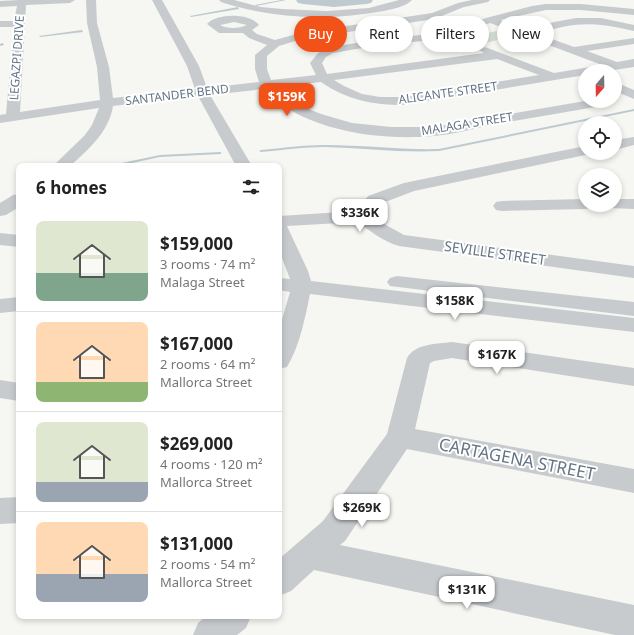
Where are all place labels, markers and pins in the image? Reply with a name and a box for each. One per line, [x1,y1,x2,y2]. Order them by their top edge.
pin: $159K [259,83,315,117]
pin: $336K [332,199,388,233]
pin: $158K [427,287,483,321]
pin: $167K [469,341,525,375]
pin: $269K [334,494,390,528]
pin: $131K [439,576,495,610]

